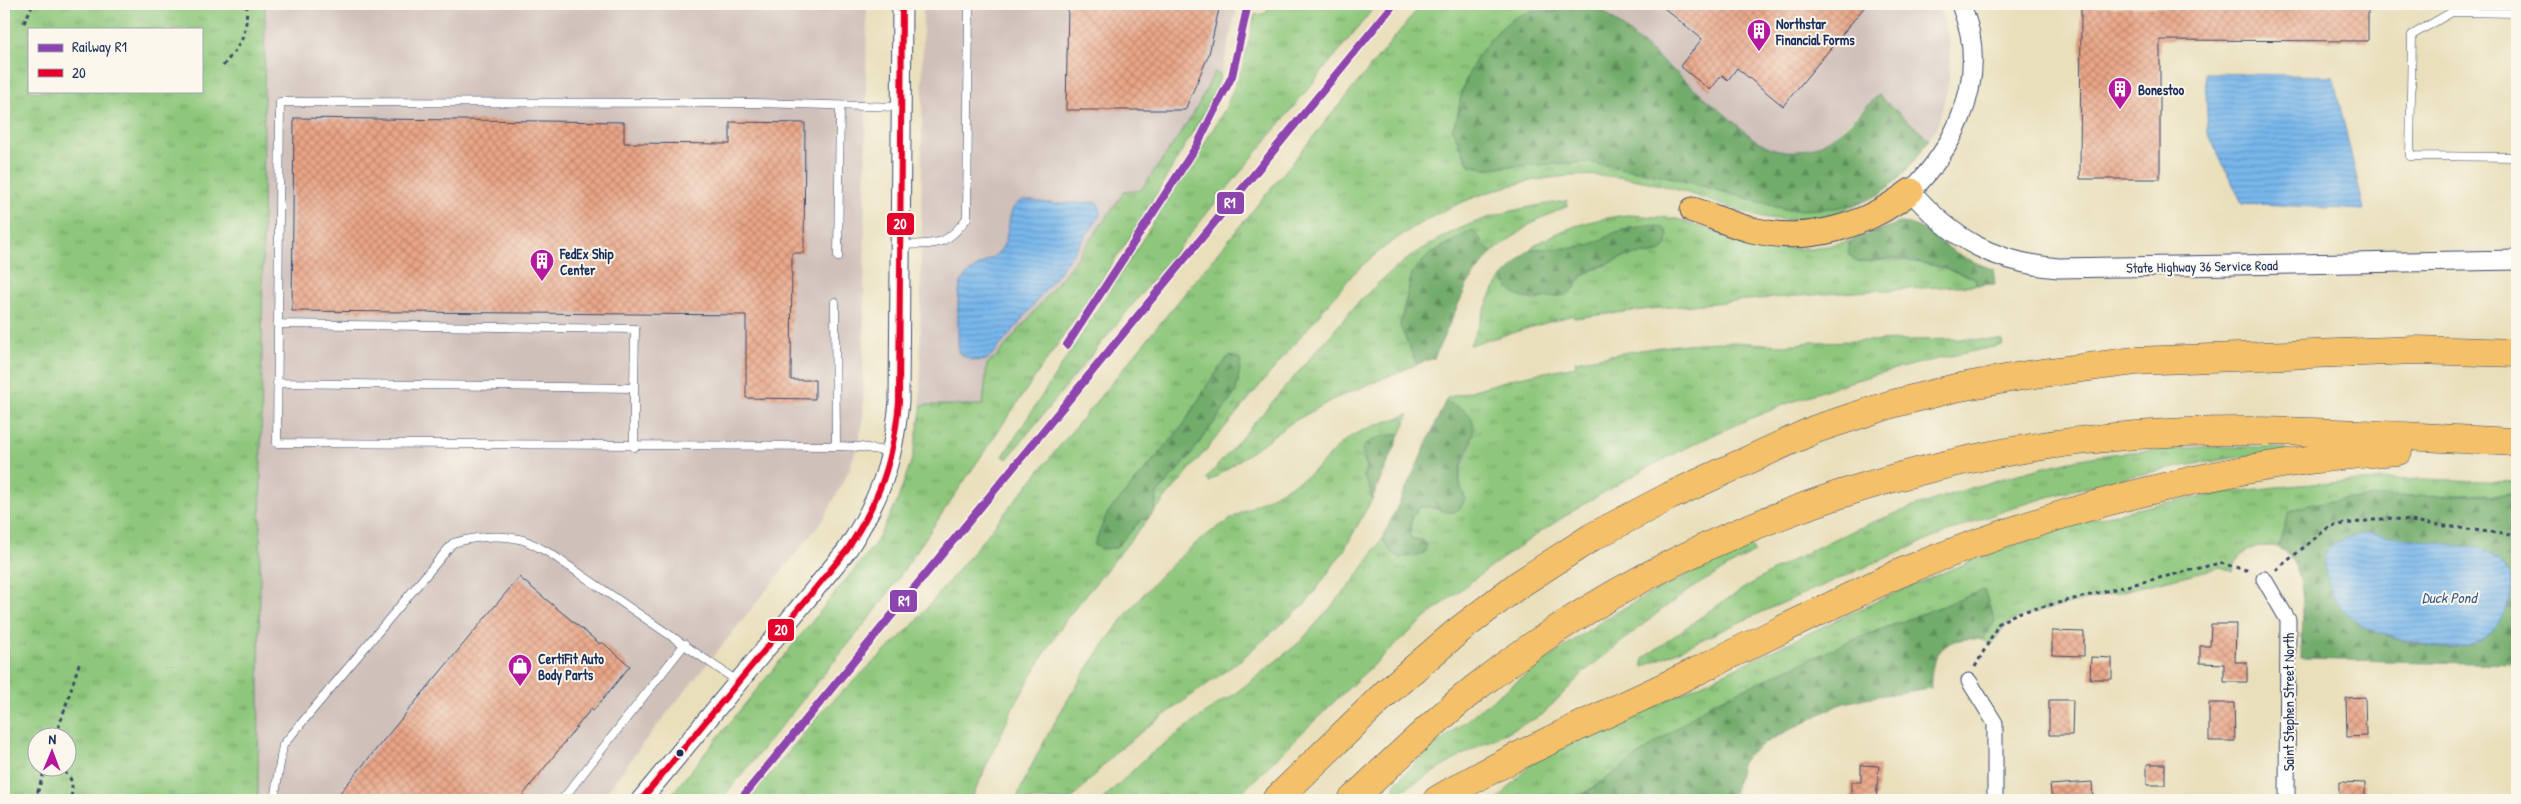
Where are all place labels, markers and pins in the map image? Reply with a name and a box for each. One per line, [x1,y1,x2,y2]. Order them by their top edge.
place label: Northstar Financial Forms [1775,14,1855,49]
building icon: Northstar Financial Forms [1746,18,1772,52]
building icon: Bonestoo [2107,76,2133,110]
place label: Bonestoo [2138,80,2184,99]
place label: FedEx Ship Center [559,244,614,279]
building icon: FedEx Ship Center [529,248,555,282]
place label: CertiFit Auto Body Parts [538,649,604,686]
shop icon: CertiFit Auto Body Parts [507,653,533,687]
unlabelled marker [675,748,685,758]

